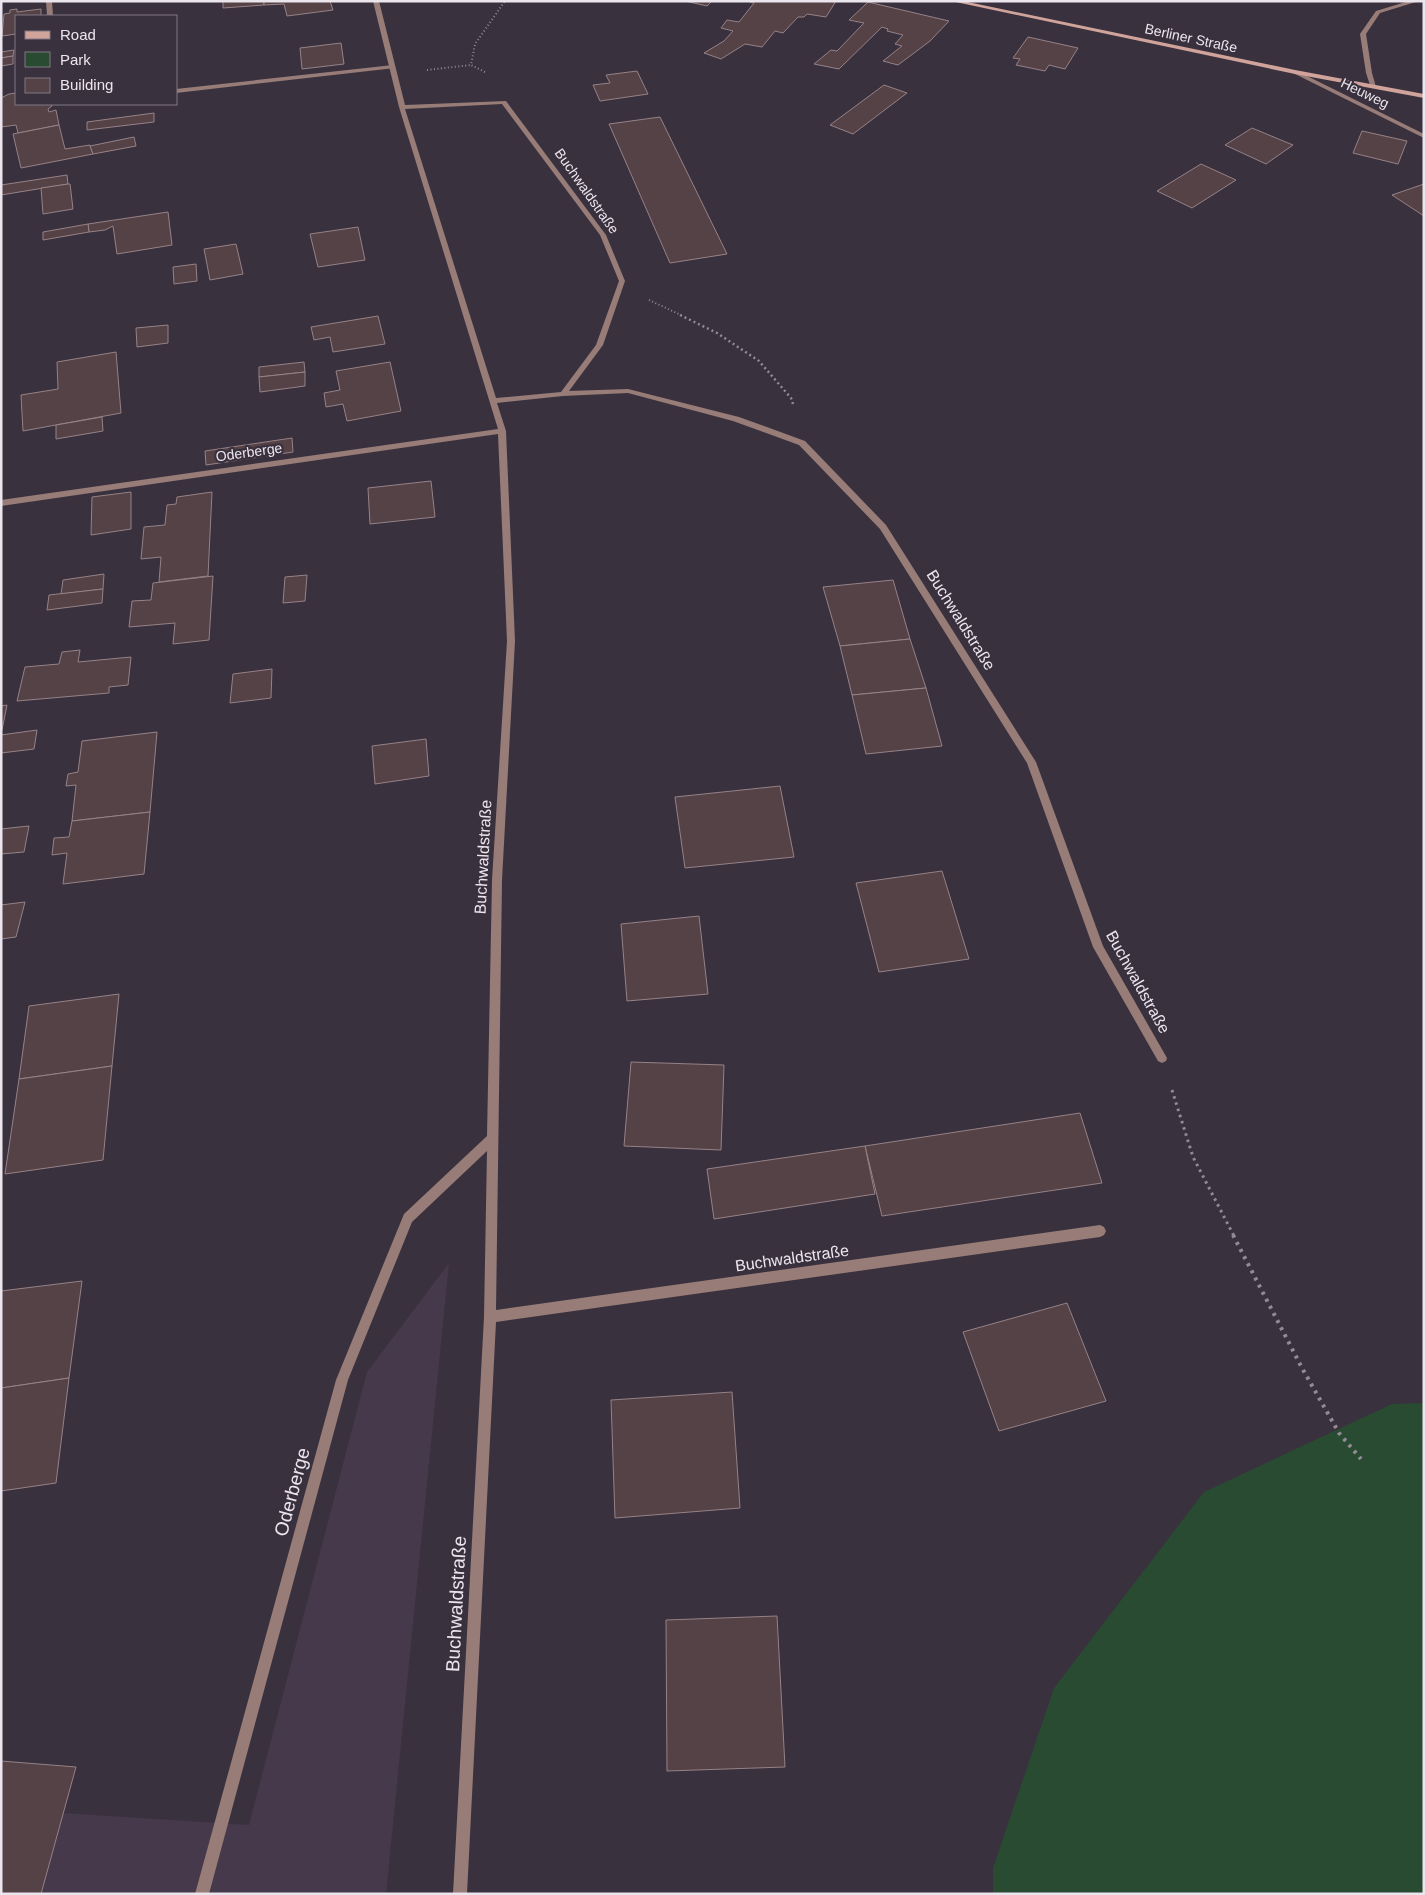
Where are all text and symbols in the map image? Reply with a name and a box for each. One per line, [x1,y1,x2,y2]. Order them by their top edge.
legend [15,15,178,105]
street label: Berliner Straße [1143,20,1239,56]
text: Road [60,26,96,43]
text: Park [60,51,91,68]
street label: Heuweg [1338,75,1392,111]
text: Building [60,76,113,93]
street label: Buchwaldstraße [552,145,622,237]
street label: Oderberge [215,439,283,465]
street label: Buchwaldstraße [923,567,999,673]
street label: Buchwaldstraße [472,799,494,915]
street label: Buchwaldstraße [1103,928,1173,1036]
street label: Buchwaldstraße [734,1242,850,1274]
street label: Oderberge [270,1445,314,1539]
street label: Buchwaldstraße [442,1535,470,1673]

